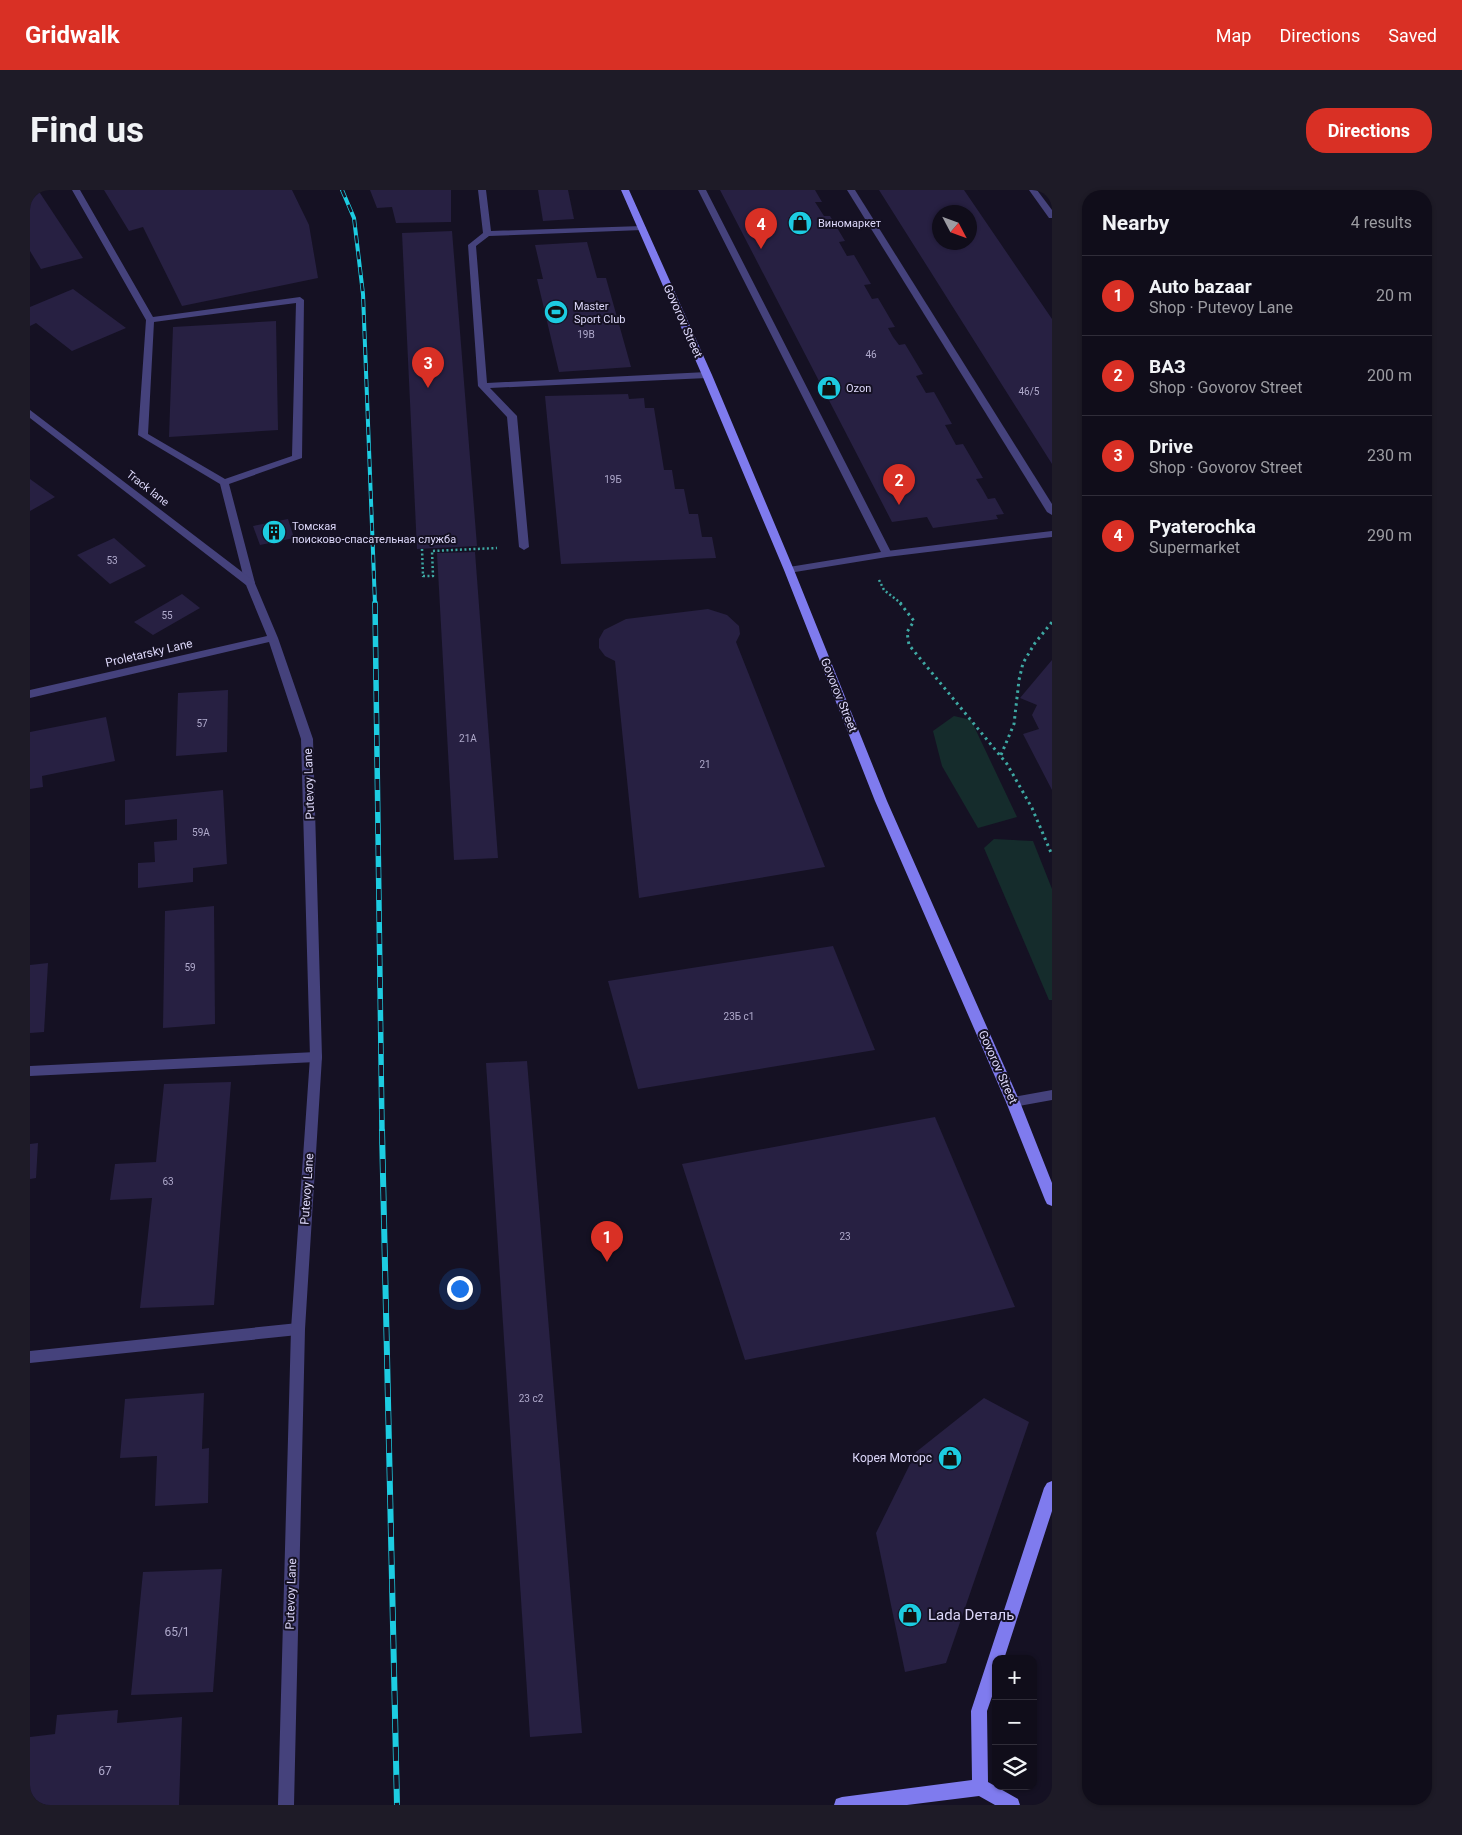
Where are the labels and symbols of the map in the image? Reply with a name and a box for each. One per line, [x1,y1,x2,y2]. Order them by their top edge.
north arrow [932,205,977,250]
pin: 4 [745,208,777,249]
shop icon: Виномаркет [787,210,813,236]
place label: Виномаркет [818,217,882,230]
street label: Govorov Street [661,282,705,360]
sports icon: Master Sport Club [543,299,569,325]
place label: Master Sport Club [574,300,625,326]
house number: 19В [577,329,595,340]
pin: 3 [412,347,444,388]
house number: 46 [865,349,877,360]
shop icon: Ozon [816,375,842,401]
place label: Ozon [846,382,871,395]
house number: 46/5 [1019,386,1040,397]
pin: 2 [883,464,915,505]
street label: Track lane [124,468,172,509]
house number: 19Б [604,474,622,485]
building icon: Томская поисково-спасательная служба [261,519,287,545]
place label: Томская поисково-спасательная служба [292,520,456,546]
house number: 53 [106,555,118,566]
house number: 55 [161,610,173,621]
street label: Proletarsky Lane [104,636,194,670]
street label: Govorov Street [818,656,860,734]
house number: 57 [196,718,208,729]
house number: 21А [459,733,477,744]
street label: Putevoy Lane [301,748,317,820]
house number: 21 [699,759,711,770]
house number: 59А [192,827,210,838]
house number: 59 [184,962,196,973]
house number: 23Б с1 [724,1011,754,1022]
street label: Govorov Street [976,1028,1020,1106]
street label: Putevoy Lane [298,1153,316,1225]
house number: 63 [162,1176,174,1187]
pin: 1 [591,1221,623,1262]
house number: 23 [839,1231,851,1242]
your location [447,1276,473,1302]
house number: 23 с2 [519,1393,544,1404]
shop icon: Корея Моторс [937,1445,963,1471]
place label: Корея Моторс [852,1451,932,1465]
street label: Putevoy Lane [283,1558,299,1630]
shop icon: Lada Dеталь [897,1602,923,1628]
place label: Lada Dеталь [928,1606,1014,1624]
house number: 65/1 [164,1625,190,1639]
house number: 67 [98,1764,112,1778]

